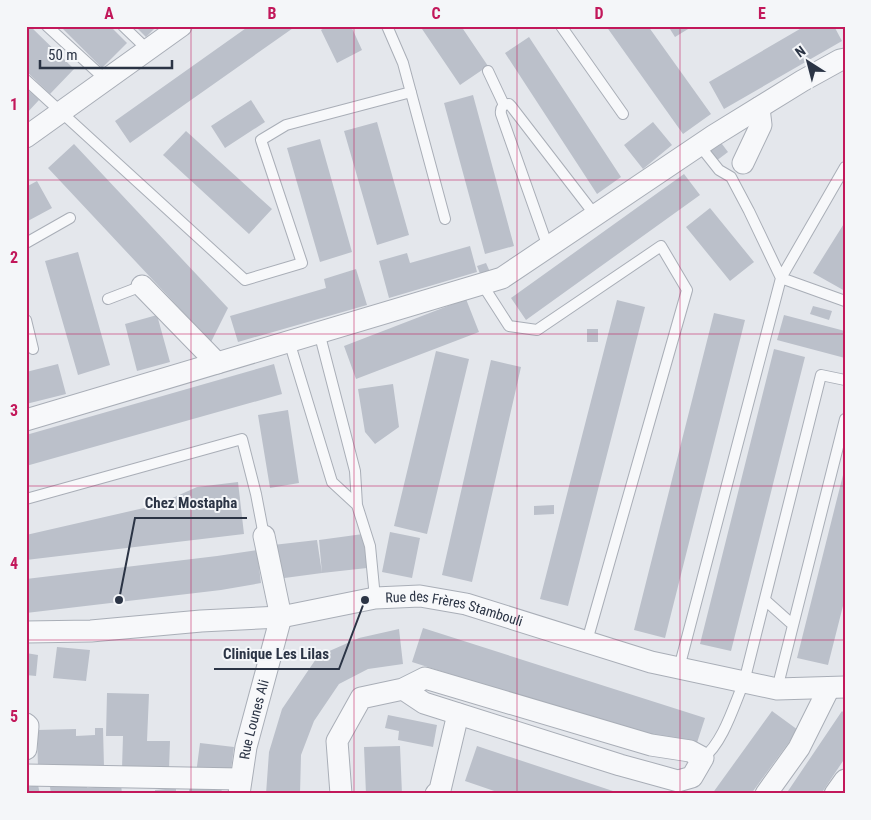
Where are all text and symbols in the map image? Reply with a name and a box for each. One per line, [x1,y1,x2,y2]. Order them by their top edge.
text: A [104,4,114,23]
text: B [268,4,277,23]
text: C [431,4,441,23]
text: D [594,4,604,23]
text: E [758,4,766,23]
scale bar [40,38,172,70]
north arrow [784,38,834,88]
text: N [792,42,809,60]
text: 50 m [48,46,78,64]
text: 1 [10,95,18,114]
text: 2 [10,248,18,267]
text: 3 [10,401,18,420]
callout: Chez Mostapha [135,488,247,518]
text: Chez Mostapha [145,494,237,512]
text: 4 [10,554,18,573]
street label: Rue des Frères Stambouli [385,588,525,629]
callout: Clinique Les Lilas [214,639,339,669]
text: Clinique Les Lilas [223,645,329,663]
street label: Rue Lounes Ali [236,678,272,761]
text: 5 [10,707,18,726]

